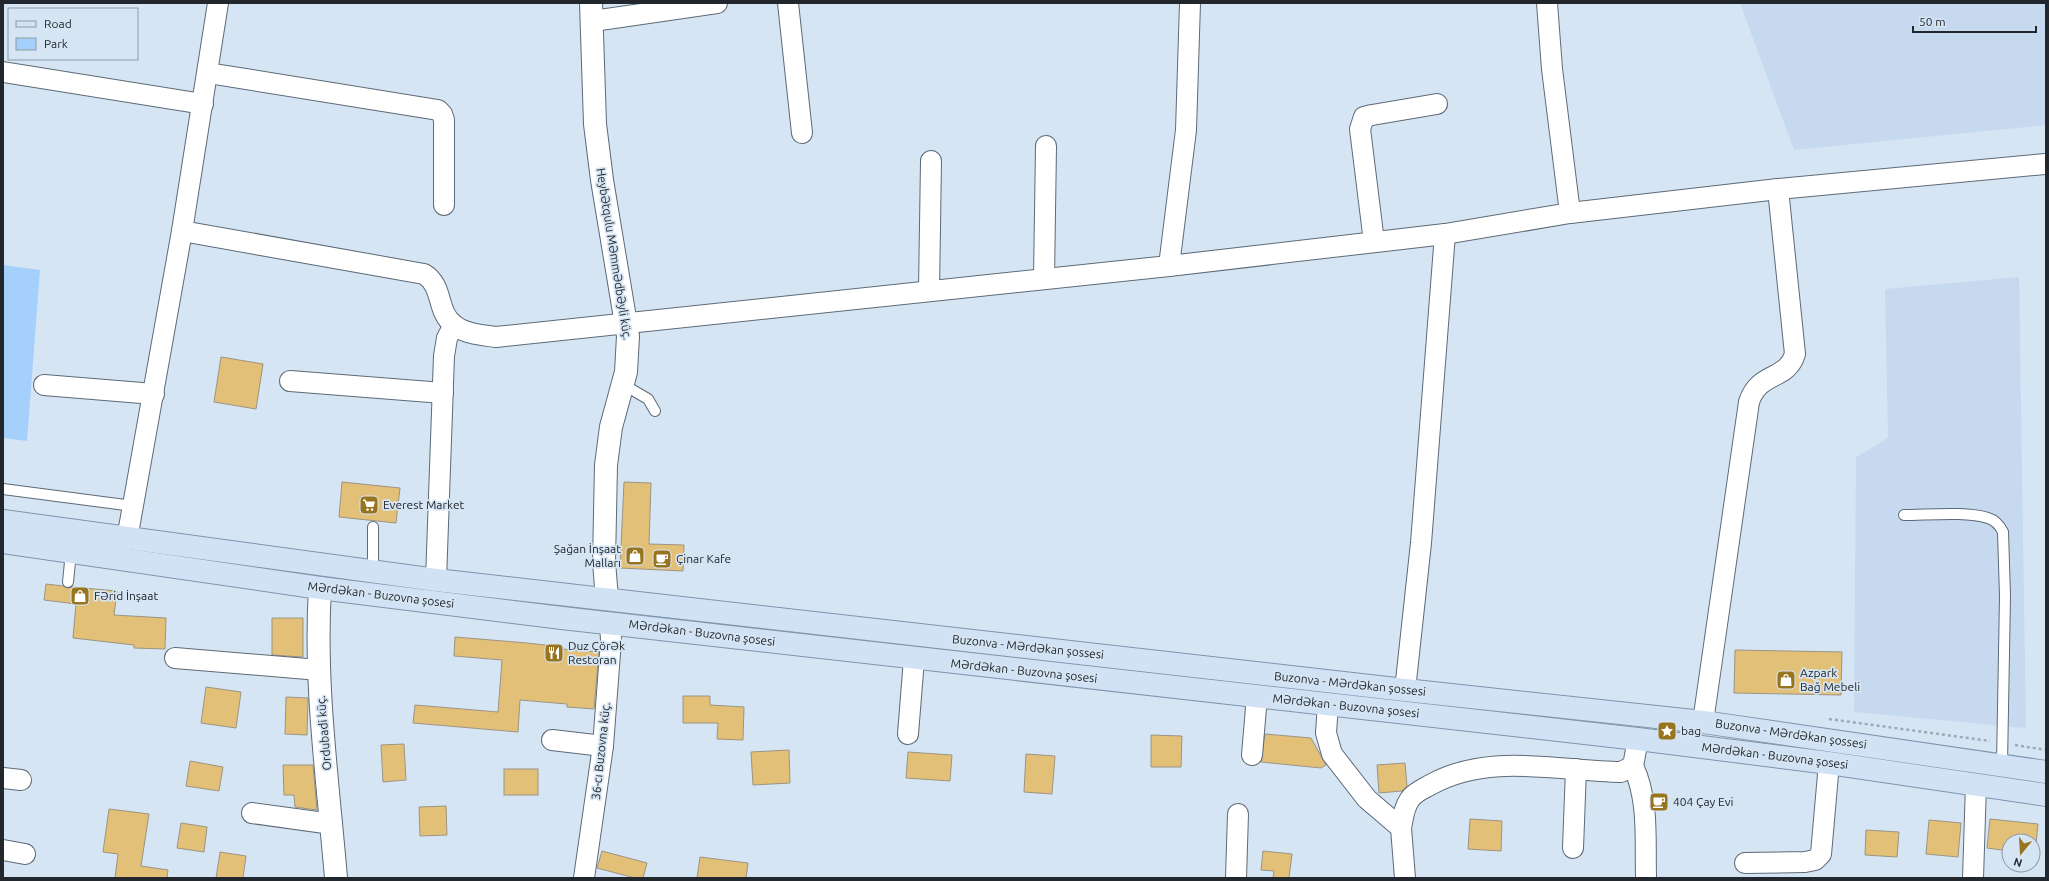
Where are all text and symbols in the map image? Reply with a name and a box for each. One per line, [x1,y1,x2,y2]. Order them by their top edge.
legend [8,8,138,60]
scale bar [1913,8,2036,34]
text: 50 m [1919,15,1946,28]
text: Road [44,17,72,30]
text: Park [44,37,68,50]
street label: Heybətqulu Məmmədbəyli küç. [594,167,635,341]
supermarket icon: Everest Market [358,494,380,516]
place label: Everest Market [383,498,465,511]
place label: Şağan İnşaat Malları [554,542,621,569]
shop icon: Şağan İnşaat Malları [624,545,646,567]
cafe icon: Çinar Kafe [651,548,673,570]
place label: Çinar Kafe [676,552,731,565]
street label: Mərdəkan - Buzovna şosesi [307,579,455,610]
shop icon: Fərid İnşaat [69,585,91,607]
place label: Fərid İnşaat [94,589,158,602]
street label: Mərdəkan - Buzovna şosesi [628,617,776,648]
street label: Buzonva - Mərdəkan şossesi [951,632,1105,661]
place label: Duz Çörək Restoran [568,639,625,666]
restaurant icon: Duz Çörək Restoran [543,642,565,664]
street label: Mərdəkan - Buzovna şosesi [950,656,1098,685]
place label: Azpark Bağ Mebeli [1800,666,1860,693]
street label: Buzonva - Mərdəkan şossesi [1273,669,1427,698]
shop icon: Azpark Bağ Mebeli [1775,669,1797,691]
street label: Mərdəkan - Buzovna şosesi [1272,691,1420,720]
street label: Ordubadi küç. [314,695,333,771]
street label: 36-cı Buzovna küç. [589,701,612,801]
street label: Buzonva - Mərdəkan şossesi [1715,716,1868,751]
place icon: bag [1656,720,1678,742]
place label: bag [1681,724,1701,737]
street label: Mərdəkan - Buzovna şosesi [1701,740,1849,771]
cafe icon: 404 Çay Evi [1648,791,1670,813]
place label: 404 Çay Evi [1673,795,1734,808]
north arrow [2001,833,2041,873]
text: N [2012,856,2024,869]

